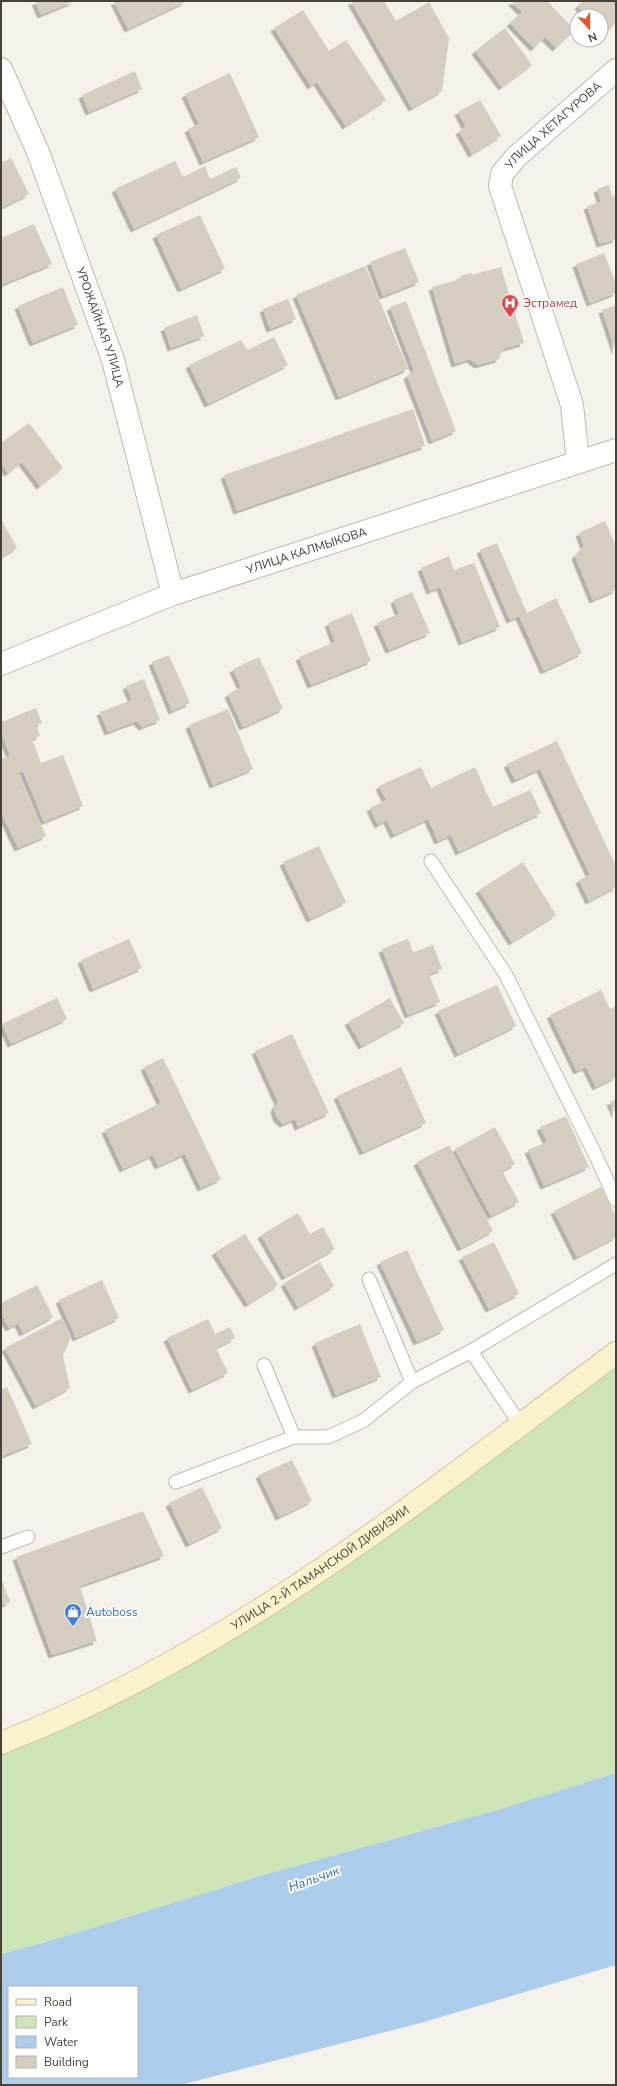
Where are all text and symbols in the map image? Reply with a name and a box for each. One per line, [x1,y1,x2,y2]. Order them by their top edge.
north arrow [569,8,609,48]
text: N [586,28,599,45]
street label: УЛИЦА ХЕТАГУРОВА [501,78,605,173]
street label: УРОЖАЙНАЯ УЛИЦА [72,264,128,389]
hospital icon: Эстрамед [500,293,520,318]
place label: Эстрамед [523,295,577,311]
street label: УЛИЦА КАЛМЫКОВА [243,523,369,578]
street label: УЛИЦА 2-Й ТАМАНСКОЙ ДИВИЗИИ [227,1502,413,1634]
shop icon: Autoboss [63,1602,83,1627]
place label: Autoboss [86,1604,138,1620]
water label: Нальчик [286,1861,342,1897]
legend [8,1986,138,2078]
text: Road [44,1994,72,2010]
text: Park [44,2014,69,2030]
text: Water [44,2034,78,2050]
text: Building [44,2054,89,2070]

